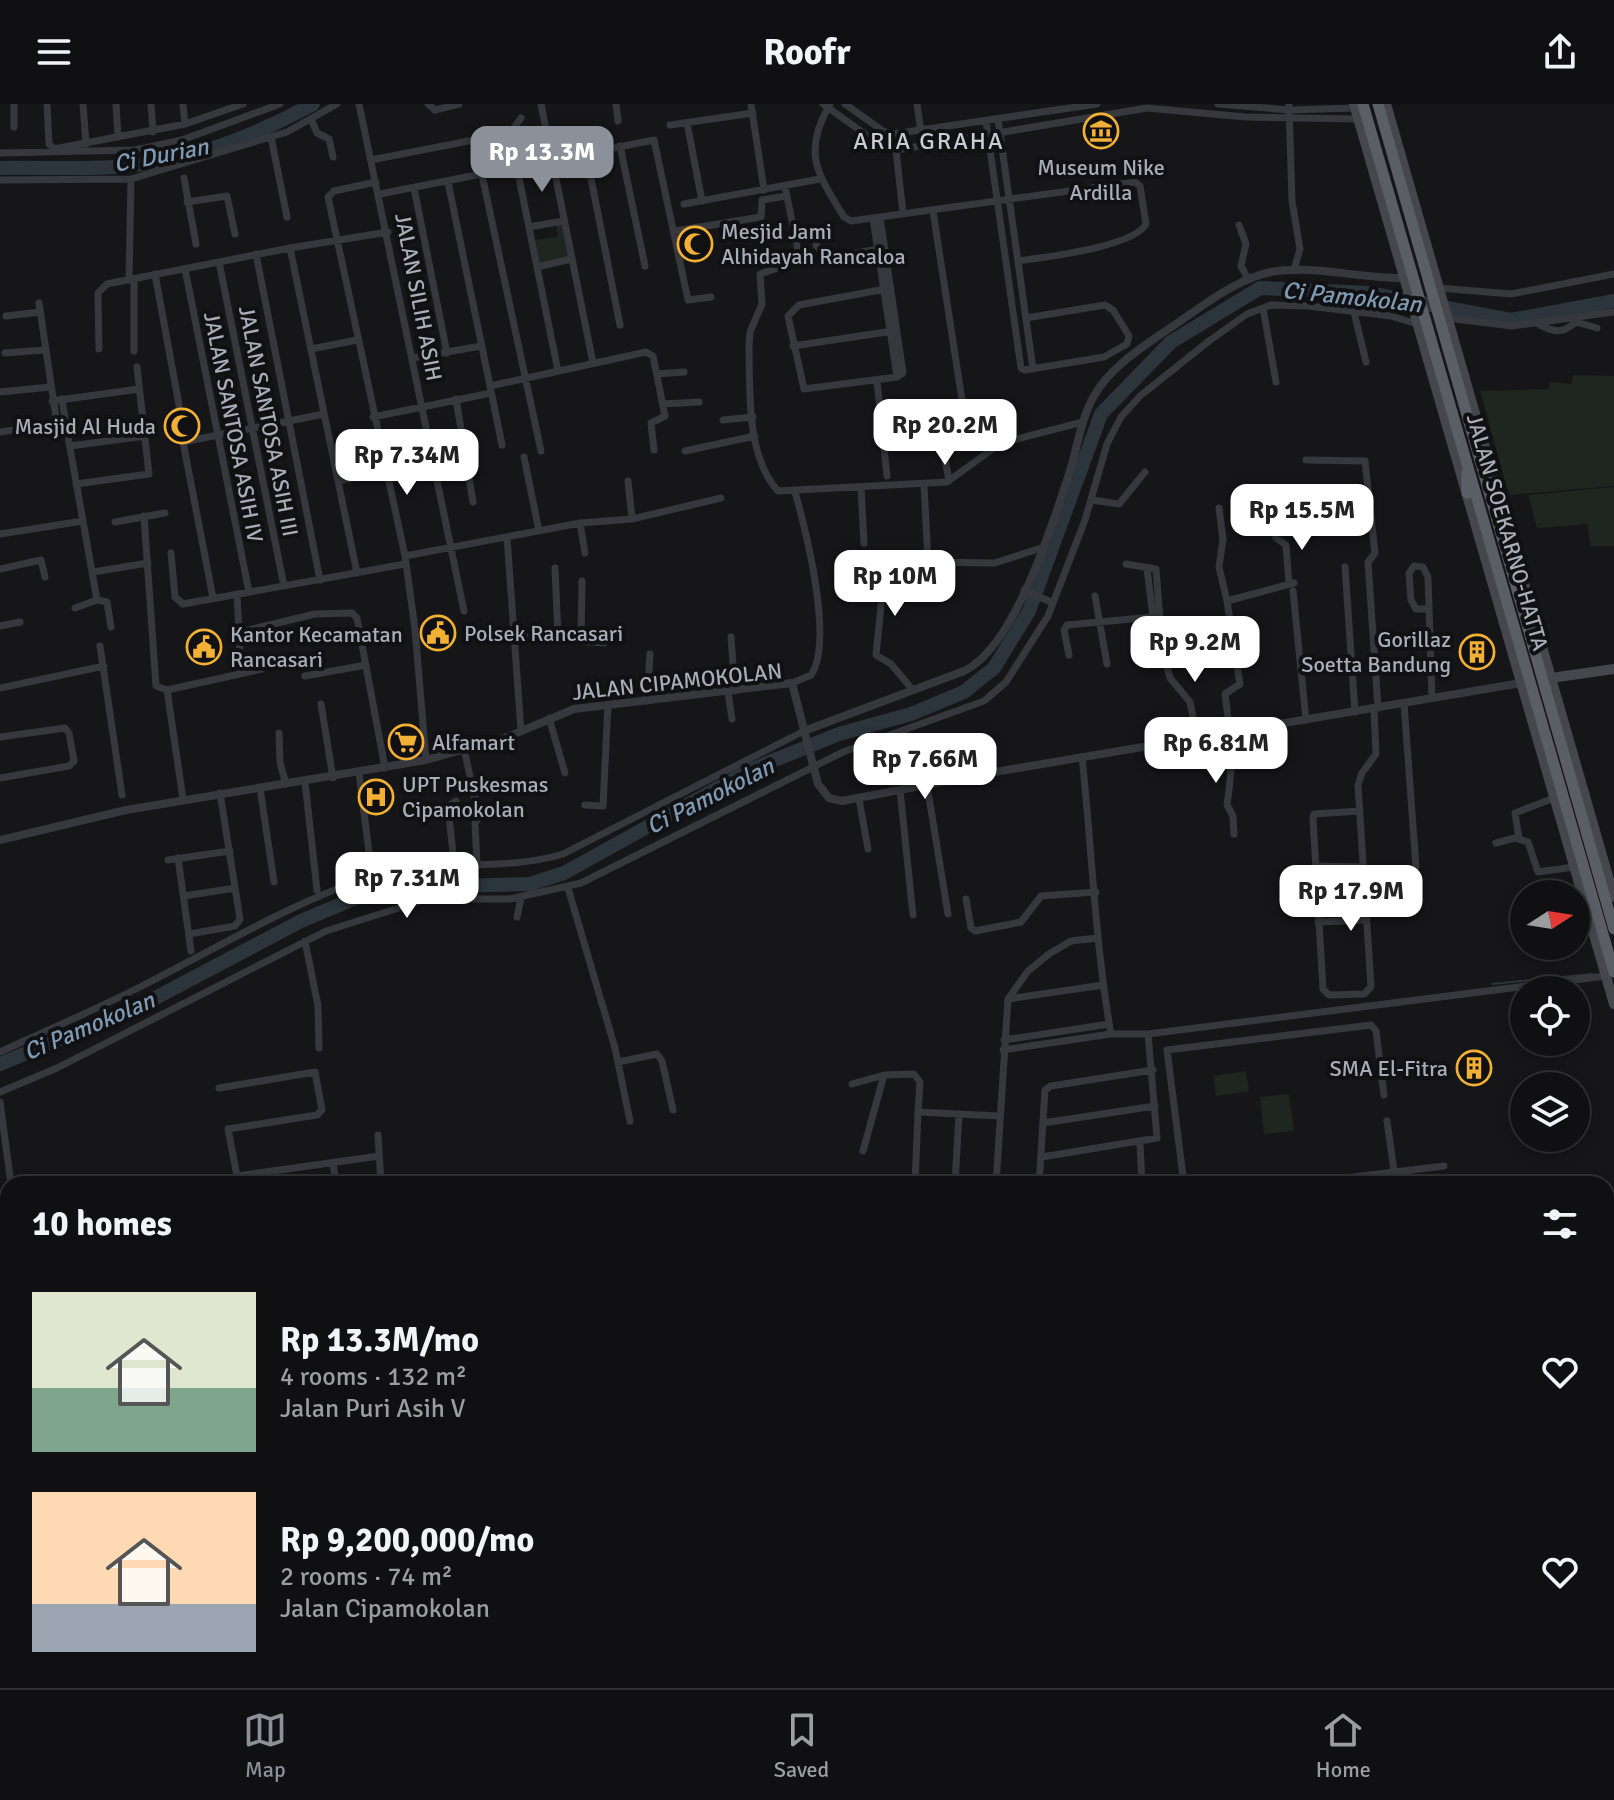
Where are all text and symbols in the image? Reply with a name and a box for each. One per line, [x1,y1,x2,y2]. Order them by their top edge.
icon: menu [32,30,76,74]
text: Roofr [763,30,851,75]
icon: share [1538,30,1582,74]
museum icon: Museum Nike Ardilla [1082,112,1120,150]
pin: Rp 13.3M [459,126,625,194]
district label: ARIA GRAHA [853,126,1005,156]
water label: Ci Durian [111,131,212,179]
text: Rp 13.3M [489,136,595,168]
place label: Museum Nike Ardilla [1037,154,1165,206]
street label: JALAN SILIH ASIH [389,211,448,383]
place label: Mesjid Jami Alhidayah Rancaloa [721,218,906,270]
mosque icon: Mesjid Jami Alhidayah Rancaloa [676,225,714,263]
water label: Ci Pamokolan [1281,275,1424,319]
street label: JALAN SANTOSA ASIH III [233,303,304,539]
street label: JALAN SANTOSA ASIH IV [198,310,269,545]
pin: Rp 20.2M [862,399,1028,467]
mosque icon: Masjid Al Huda [163,407,201,445]
text: Rp 20.2M [892,409,998,441]
street label: JALAN SOEKARNO-HATTA [1461,411,1554,654]
place label: Masjid Al Huda [15,413,156,440]
pin: Rp 7.34M [324,429,490,497]
text: Rp 7.34M [354,439,460,471]
pin: Rp 15.5M [1219,484,1385,552]
text: Rp 15.5M [1249,494,1355,526]
pin: Rp 10M [830,550,960,618]
text: Rp 10M [852,560,938,592]
public building icon: Polsek Rancasari [419,614,457,652]
pin: Rp 9.2M [1121,616,1269,684]
place label: Polsek Rancasari [464,620,623,647]
place label: Kantor Kecamatan Rancasari [230,621,403,673]
text: Rp 9.2M [1149,626,1241,658]
place label: Gorillaz Soetta Bandung [1301,626,1451,678]
public building icon: Kantor Kecamatan Rancasari [185,628,223,666]
building icon: Gorillaz Soetta Bandung [1458,633,1496,671]
street label: JALAN CIPAMOKOLAN [571,657,783,706]
pin: Rp 6.81M [1133,717,1299,785]
supermarket icon: Alfamart [387,723,425,761]
text: Rp 6.81M [1163,727,1269,759]
place label: Alfamart [432,729,515,756]
pin: Rp 7.66M [842,733,1008,801]
text: Rp 7.66M [872,743,978,775]
water label: Ci Pamokolan [641,751,780,841]
place label: UPT Puskesmas Cipamokolan [402,771,548,823]
hospital icon: UPT Puskesmas Cipamokolan [357,778,395,816]
pin: Rp 7.31M [324,852,490,920]
text: Rp 7.31M [354,862,460,894]
pin: Rp 17.9M [1268,865,1434,933]
text: Rp 17.9M [1298,875,1404,907]
north arrow [1510,880,1590,960]
map controls [1510,880,1590,1152]
button: locate [1510,976,1590,1056]
water label: Ci Pamokolan [19,985,160,1067]
building icon: SMA El-Fitra [1455,1049,1493,1087]
place label: SMA El-Fitra [1329,1055,1448,1082]
button: layers [1510,1072,1590,1152]
icon: filters [1538,1202,1582,1246]
text: 10 homes [32,1203,172,1245]
text: Rp 13.3M/mo [280,1319,479,1361]
icon: home [96,1324,192,1420]
icon: heart [1538,1350,1582,1394]
text: 4 rooms · 132 m² [280,1361,467,1393]
text: Jalan Puri Asih V [280,1393,466,1425]
text: Rp 9,200,000/mo [280,1519,534,1561]
icon: home [96,1524,192,1620]
icon: heart [1538,1550,1582,1594]
text: 2 rooms · 74 m² [280,1561,453,1593]
text: Jalan Cipamokolan [280,1593,490,1625]
tab: Map [243,1708,287,1783]
tab: Saved [774,1708,829,1783]
tab: Home [1316,1708,1371,1783]

